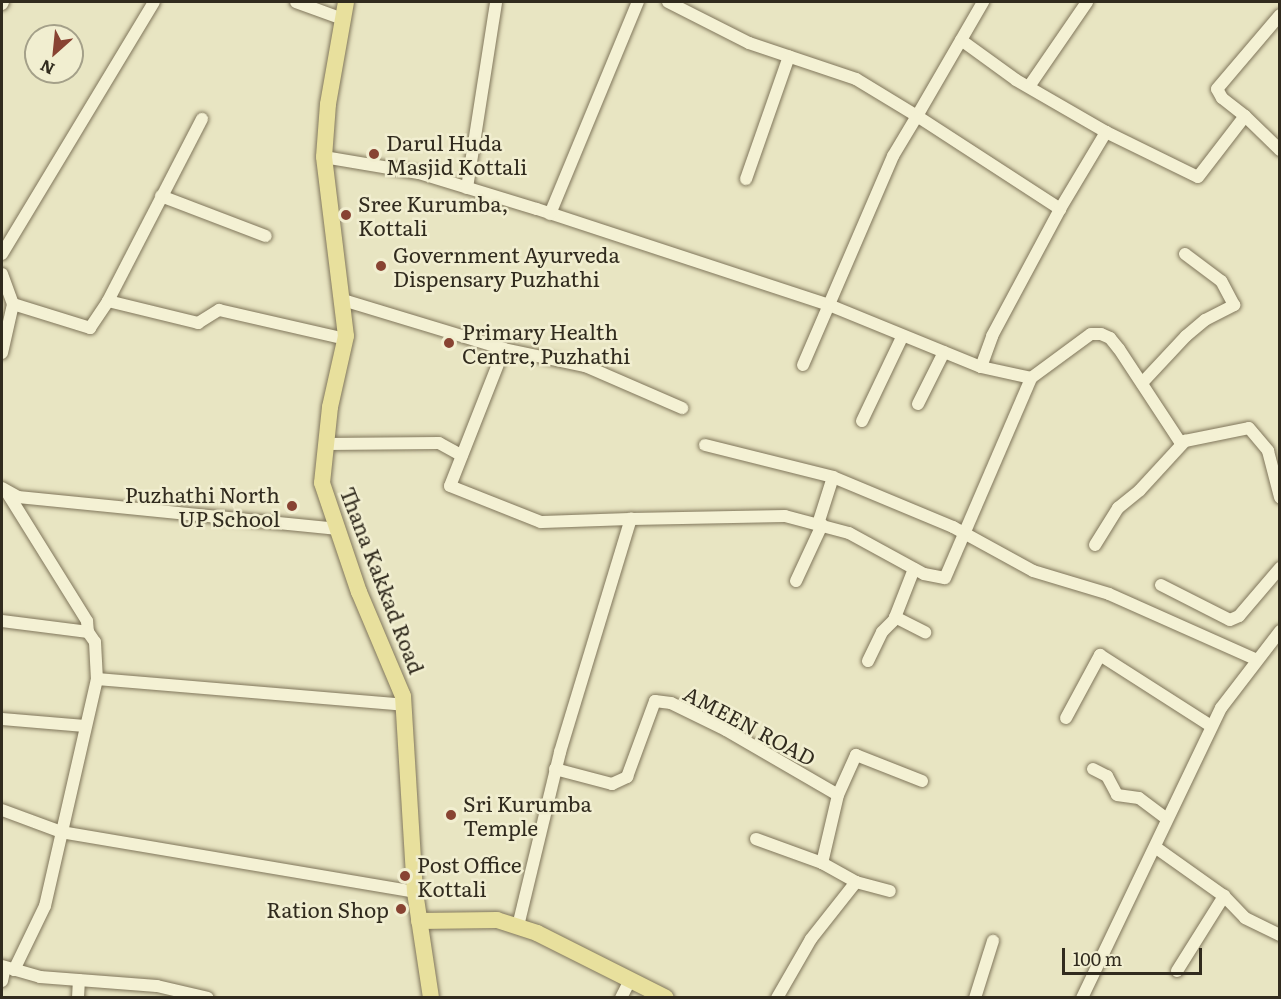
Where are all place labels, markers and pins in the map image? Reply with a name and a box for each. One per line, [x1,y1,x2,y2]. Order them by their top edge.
place label: Darul Huda Masjid Kottali [386,129,527,179]
marker: Darul Huda Masjid Kottali [367,147,381,161]
place label: Sree Kurumba, Kottali [358,190,508,240]
marker: Sree Kurumba, Kottali [339,208,353,222]
place label: Government Ayurveda Dispensary Puzhathi [393,241,620,291]
marker: Government Ayurveda Dispensary Puzhathi [374,259,388,273]
place label: Primary Health Centre, Puzhathi [462,318,630,368]
marker: Primary Health Centre, Puzhathi [440,334,458,352]
place label: Puzhathi North UP School [125,481,280,531]
marker: Puzhathi North UP School [285,499,299,513]
place label: Sri Kurumba Temple [463,790,592,840]
marker: Sri Kurumba Temple [444,808,458,822]
place label: Post Office Kottali [417,851,522,901]
marker: Post Office Kottali [398,869,412,883]
place label: Ration Shop [266,896,389,922]
marker: Ration Shop [394,902,408,916]

